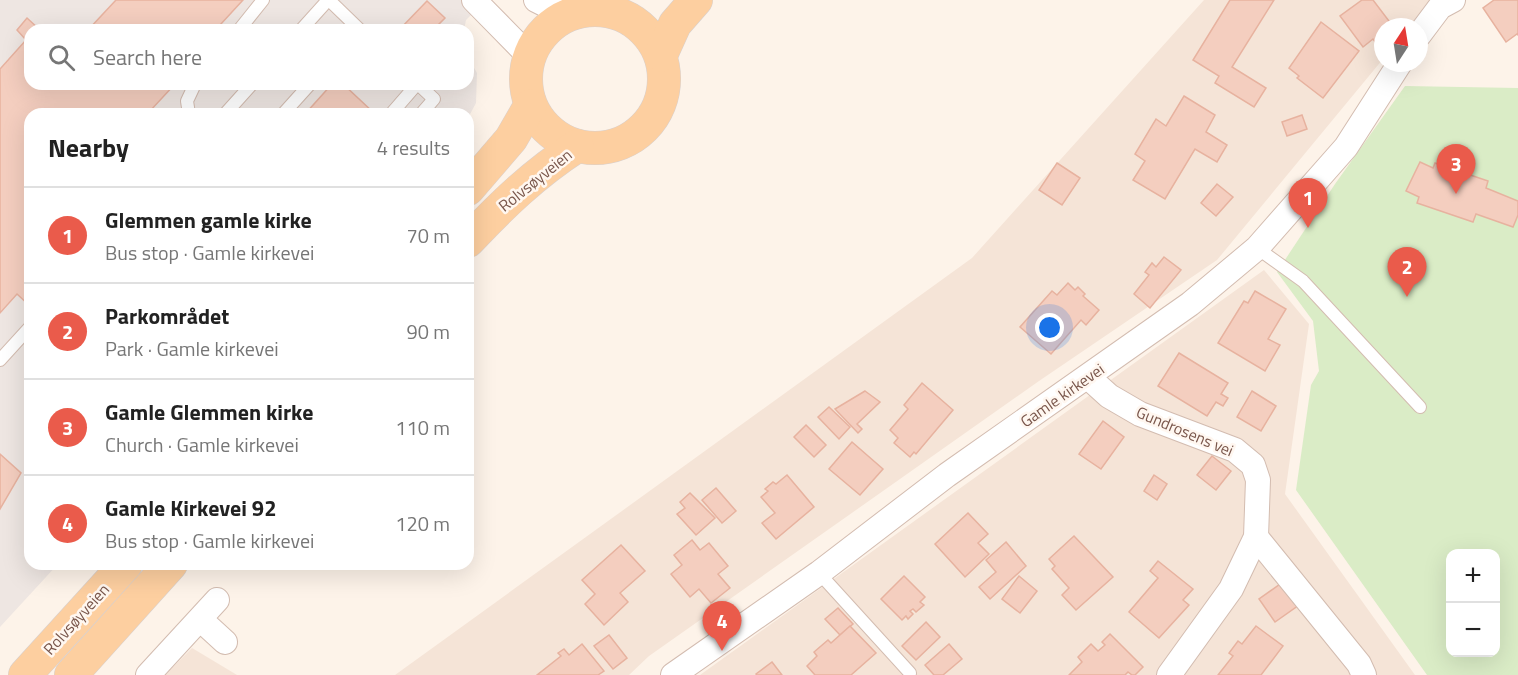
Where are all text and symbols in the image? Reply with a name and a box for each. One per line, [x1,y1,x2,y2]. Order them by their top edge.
north arrow [1374,18,1428,72]
search box [24,24,474,90]
text: Search here [93,40,202,74]
icon: search [45,41,78,74]
text: Nearby [48,128,129,167]
text: 4 results [377,132,450,163]
street label: Rolvsøyveien [493,143,577,217]
pin: 3 [1436,144,1476,194]
pin: 1 [1288,178,1328,228]
text: Glemmen gamle kirke [105,203,312,237]
text: 1 [62,220,73,251]
text: 70 m [406,220,450,251]
text: Bus stop · Gamle kirkevei [105,237,314,268]
pin: 2 [1388,248,1426,297]
text: Parkområdet [105,299,229,333]
your location [1035,313,1064,342]
text: 2 [62,316,73,347]
text: 90 m [406,316,450,347]
text: Park · Gamle kirkevei [105,333,279,364]
street label: Gamle kirkevei [1015,357,1109,433]
text: Gamle Glemmen kirke [105,395,313,429]
street label: Gundrosens vei [1133,400,1237,462]
text: 3 [62,412,73,443]
text: 110 m [395,412,450,443]
text: Church · Gamle kirkevei [105,429,299,460]
text: Gamle Kirkevei 92 [105,491,276,525]
text: 4 [62,508,73,539]
text: 120 m [395,508,450,539]
text: Bus stop · Gamle kirkevei [105,525,314,556]
map controls [1446,549,1500,657]
button: + [1446,549,1500,603]
street label: Rolvsøyveien [37,578,115,660]
pin: 4 [702,602,742,651]
button: − [1446,603,1500,657]

